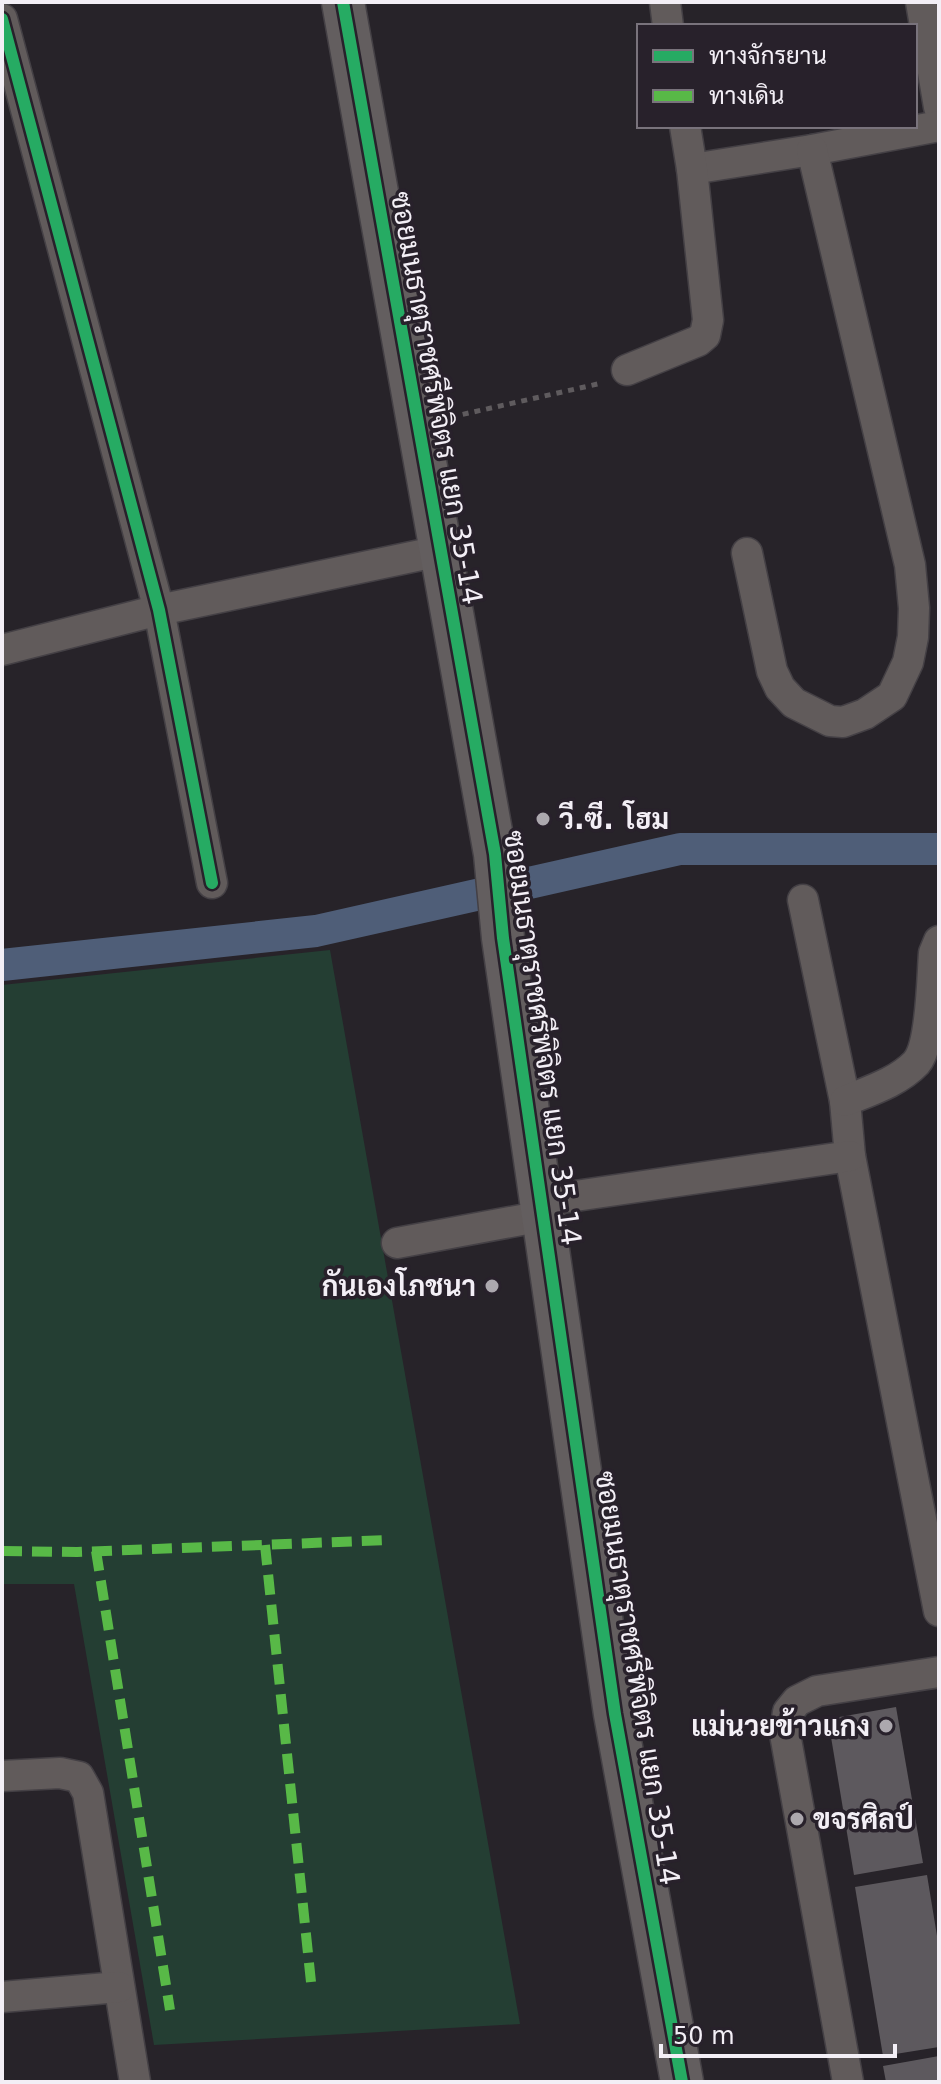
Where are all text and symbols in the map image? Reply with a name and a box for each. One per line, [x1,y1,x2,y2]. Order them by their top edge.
legend [637,24,917,128]
text: ทางจักรยาน [709,42,827,70]
text: ทางเดิน [709,82,784,110]
street label: ซอยมนธาตุราชศรีพิจิตร แยก 35-14 [381,189,491,608]
place label: วี.ซี. โฮม [558,800,669,836]
marker: วี.ซี. โฮม [534,810,552,828]
street label: ซอยมนธาตุราชศรีพิจิตร แยก 35-14 [494,828,590,1248]
place label: กันเองโภชนา [322,1267,476,1303]
marker: กันเองโภชนา [483,1277,501,1295]
street label: ซอยมนธาตุราชศรีพิจิตร แยก 35-14 [585,1468,689,1888]
place label: แม่นวยข้าวแกง [691,1707,870,1743]
marker: แม่นวยข้าวแกง [877,1717,895,1735]
place label: ขจรศิลป์ [813,1802,914,1836]
marker: ขจรศิลป์ [788,1810,806,1828]
scale bar [661,2008,895,2058]
text: 50 m [673,2022,735,2050]

